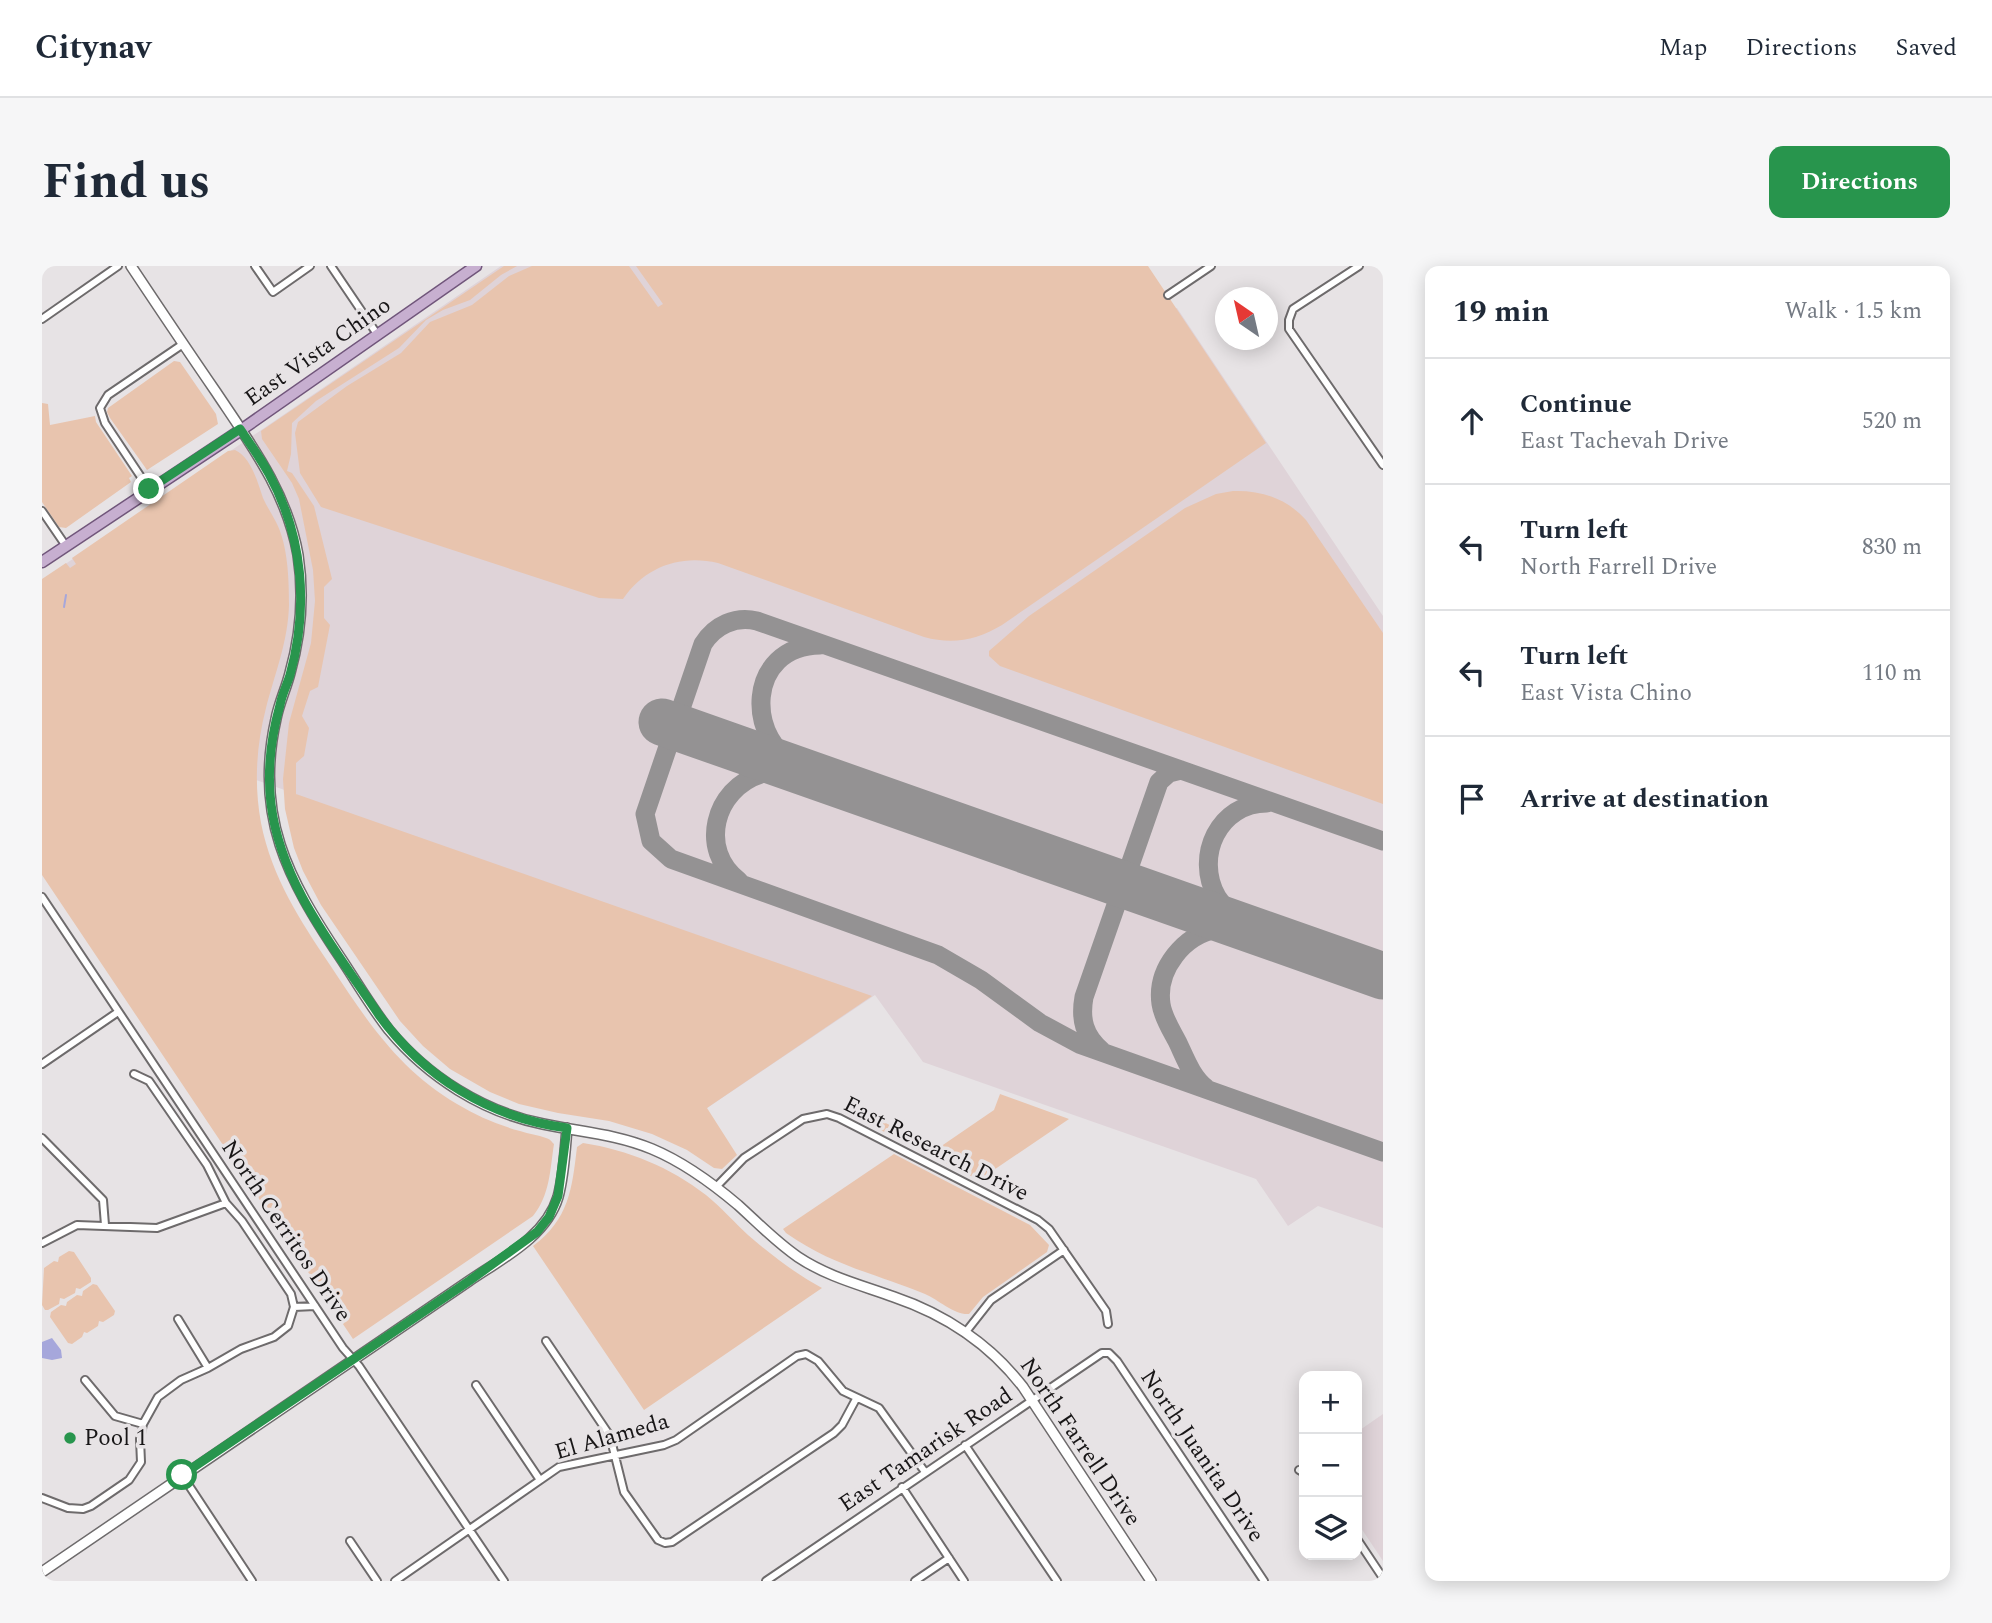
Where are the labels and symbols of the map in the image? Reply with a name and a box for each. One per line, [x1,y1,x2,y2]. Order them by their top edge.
north arrow [1215,287,1278,350]
street label: East Vista Chino [238,288,398,416]
route end [133,473,164,504]
street label: East Research Drive [837,1087,1035,1211]
street label: North Cerritos Drive [212,1133,360,1329]
street label: North Farrell Drive [1010,1351,1150,1533]
street label: North Juanita Drive [1131,1362,1273,1550]
street label: East Tamarisk Road [832,1379,1020,1521]
street label: El Alameda [551,1404,673,1470]
place label: Pool 1 [84,1421,147,1456]
marker: Pool 1 [62,1430,78,1446]
route start [166,1459,197,1490]

